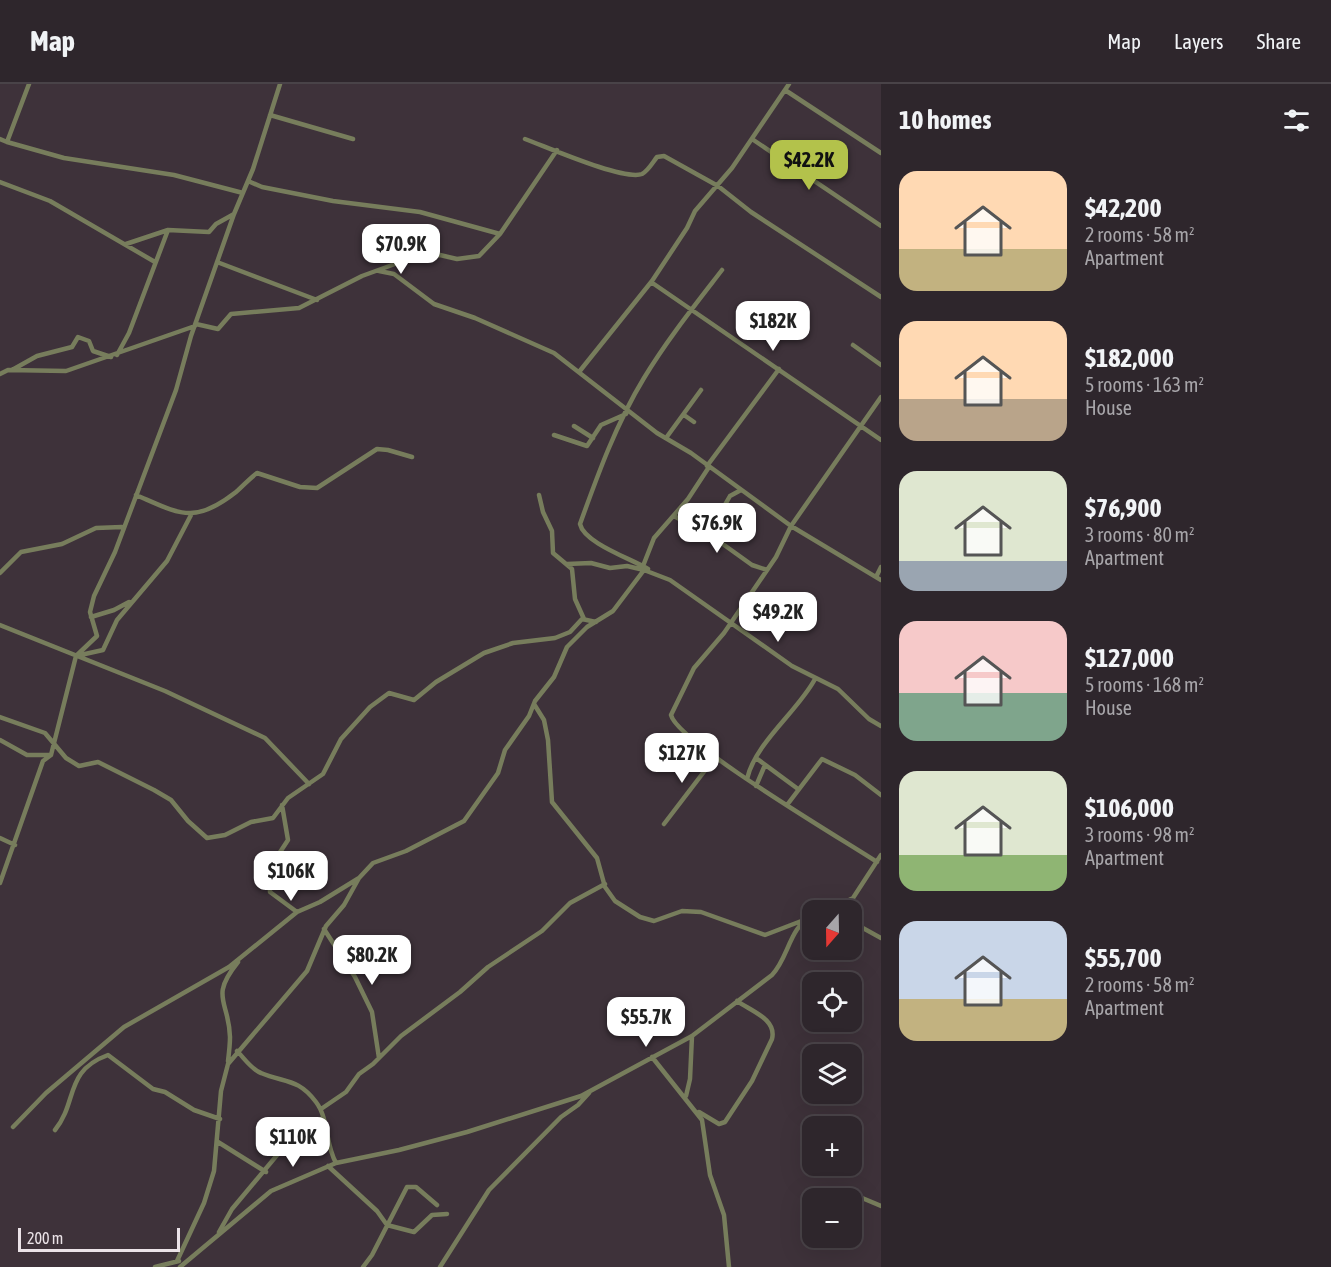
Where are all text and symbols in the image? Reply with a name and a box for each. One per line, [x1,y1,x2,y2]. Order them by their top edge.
text: Map [30,25,75,57]
text: Map [1107,29,1141,53]
text: Layers [1174,29,1224,53]
text: Share [1257,29,1301,53]
icon: filters [1280,104,1313,137]
text: 10 homes [899,105,992,135]
pin: $42.2K [760,140,858,191]
text: $42.2K [784,148,834,171]
text: $42,200 [1085,193,1162,223]
icon: home [947,195,1019,267]
text: 2 rooms · 58 m² [1085,223,1195,246]
pin: $70.9K [352,224,450,275]
text: $70.9K [376,232,426,255]
text: Apartment [1085,246,1164,269]
pin: $182K [731,301,815,352]
text: $182K [750,309,796,332]
text: $182,000 [1085,343,1174,373]
icon: home [947,345,1019,417]
text: 5 rooms · 163 m² [1085,373,1204,396]
text: House [1085,396,1132,419]
text: $76,900 [1085,493,1162,523]
icon: home [947,495,1019,567]
pin: $76.9K [668,503,766,554]
text: $76.9K [692,511,742,534]
text: 3 rooms · 80 m² [1085,523,1195,546]
text: Apartment [1085,546,1164,569]
pin: $49.2K [729,592,827,643]
text: $49.2K [753,600,803,623]
text: $127,000 [1085,643,1174,673]
icon: home [947,645,1019,717]
text: 5 rooms · 168 m² [1085,673,1204,696]
text: House [1085,696,1132,719]
pin: $127K [640,733,724,784]
text: $127K [659,741,705,764]
text: $106,000 [1085,793,1174,823]
icon: home [947,795,1019,867]
text: 3 rooms · 98 m² [1085,823,1195,846]
text: Apartment [1085,846,1164,869]
pin: $106K [249,851,333,902]
text: $106K [268,859,314,882]
north arrow [802,900,862,960]
map controls [802,900,862,1248]
pin: $80.2K [323,935,421,986]
text: $80.2K [347,943,397,966]
text: $55,700 [1085,943,1162,973]
icon: home [947,945,1019,1017]
button: locate [802,972,862,1032]
text: 2 rooms · 58 m² [1085,973,1195,996]
text: Apartment [1085,996,1164,1019]
pin: $55.7K [597,997,695,1048]
text: $55.7K [621,1005,671,1028]
button: layers [802,1044,862,1104]
button: + [802,1116,862,1176]
pin: $110K [251,1117,335,1168]
text: $110K [270,1125,316,1148]
button: − [802,1188,862,1248]
scale bar [18,1225,180,1252]
text: 200 m [27,1229,63,1247]

